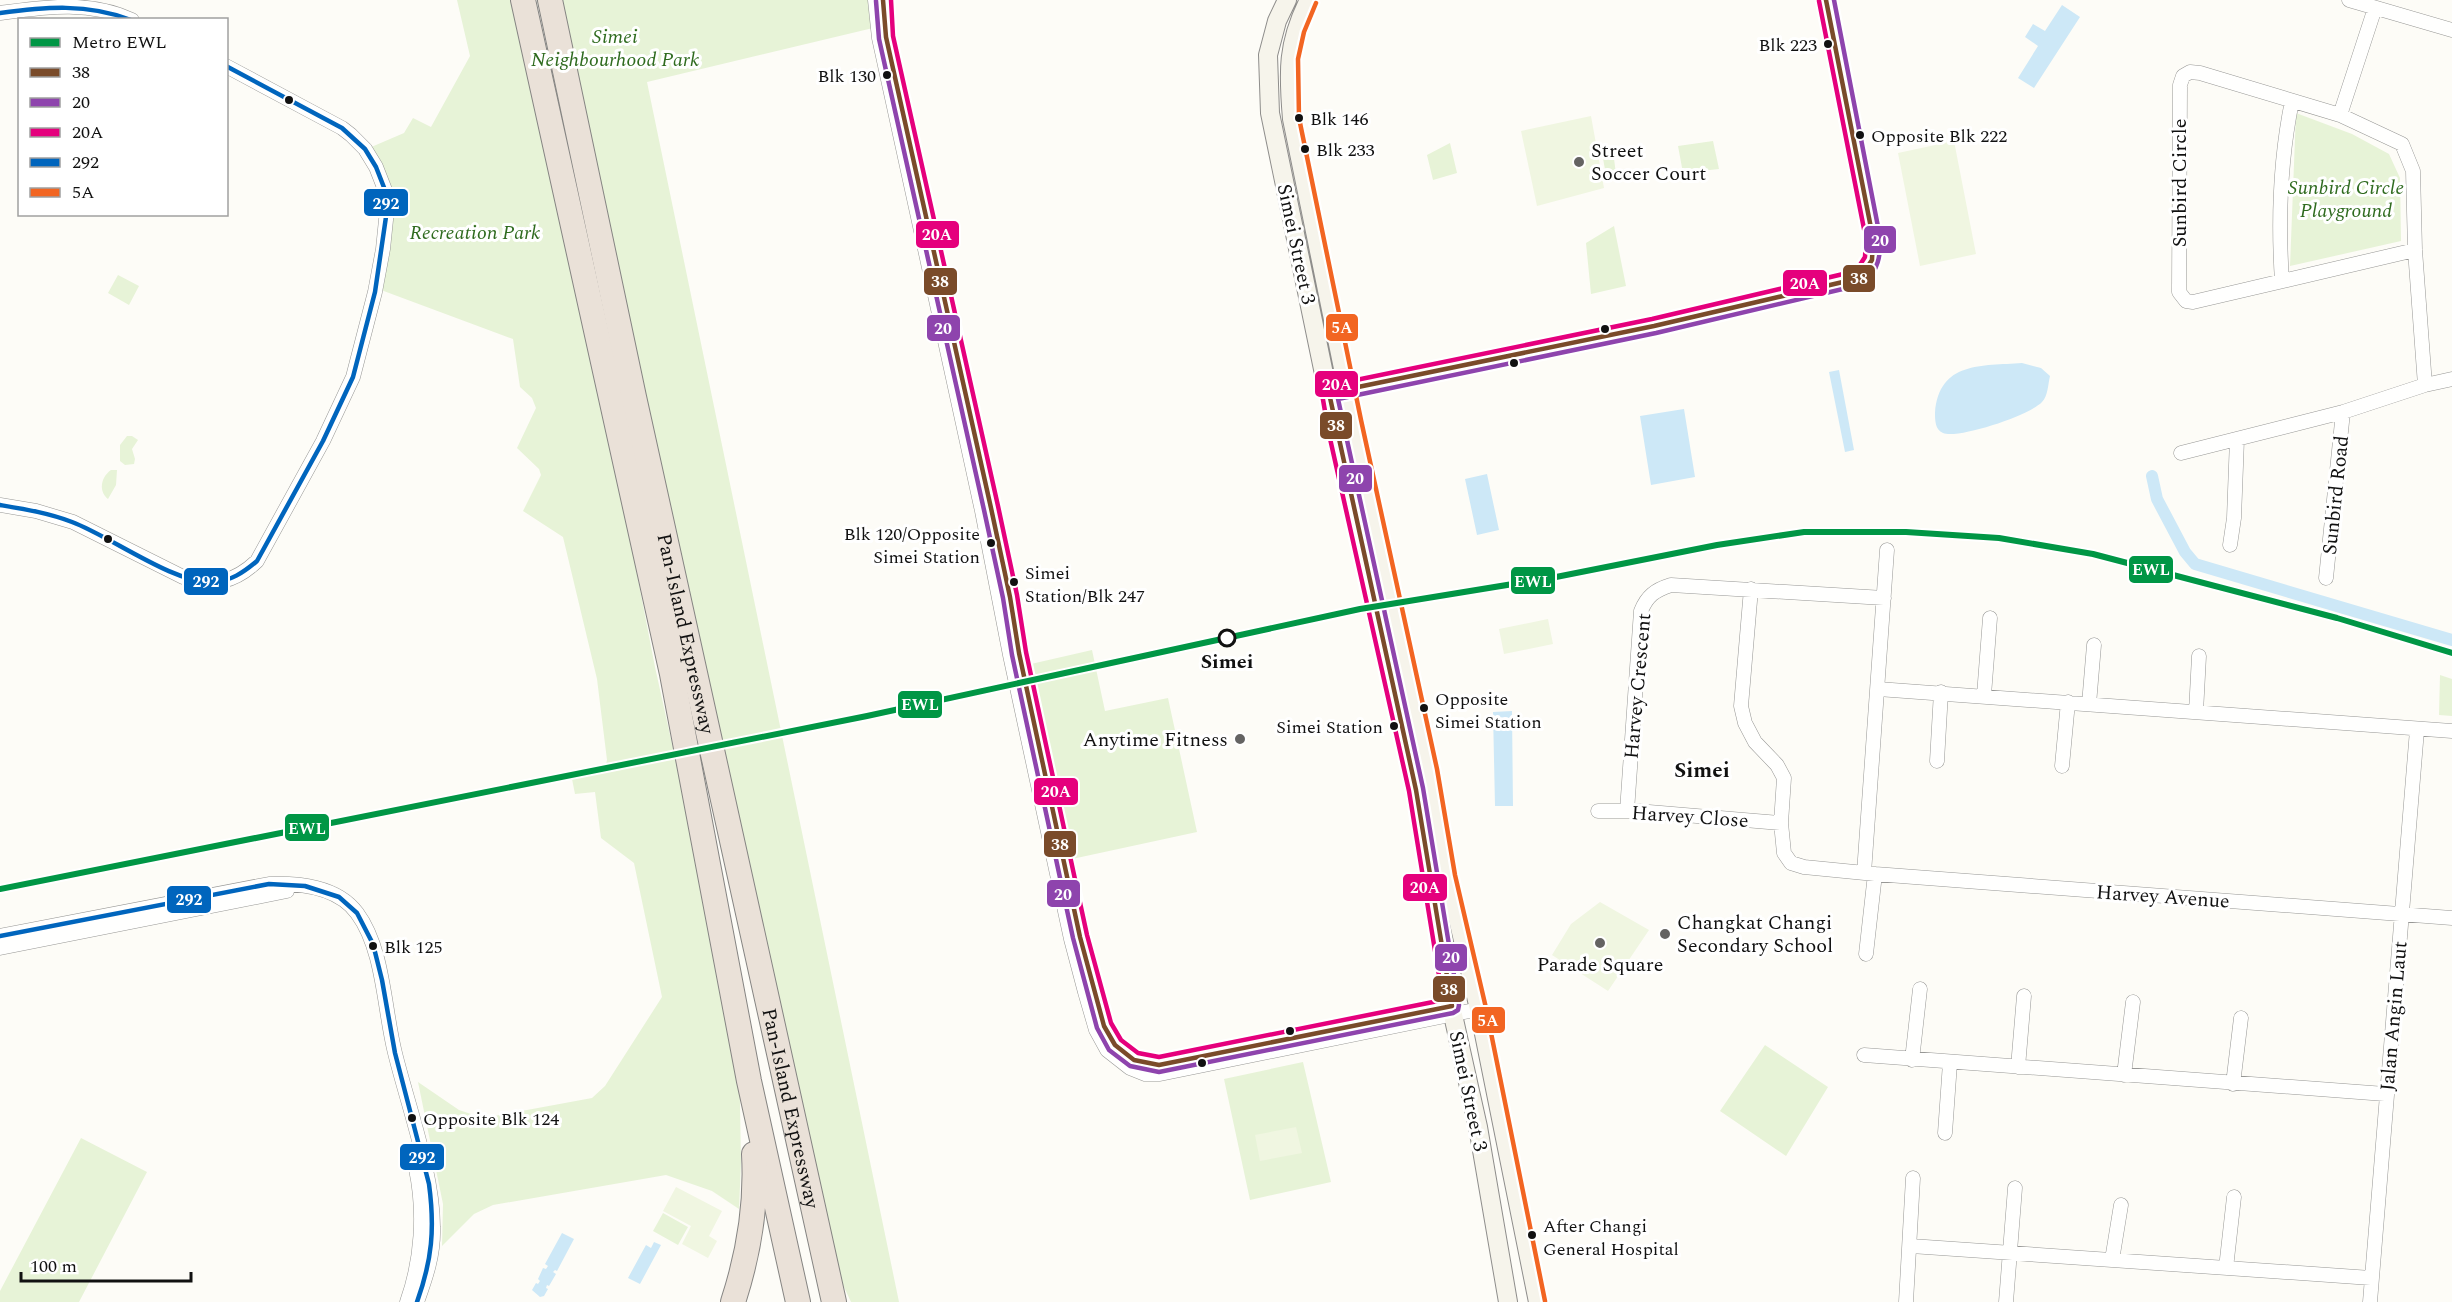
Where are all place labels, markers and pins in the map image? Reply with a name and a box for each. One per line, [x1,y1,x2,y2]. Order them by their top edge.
place label: Blk 223 [1759,32,1817,59]
marker: Blk 223 [1822,38,1834,50]
place label: Blk 130 [818,63,876,90]
marker: Blk 130 [881,69,893,81]
unlabelled marker [283,94,295,106]
place label: Blk 146 [1310,106,1369,133]
marker: Blk 146 [1293,112,1305,124]
place label: Opposite Blk 222 [1871,123,2007,150]
marker: Opposite Blk 222 [1854,129,1866,141]
place label: Street Soccer Court [1591,136,1706,189]
place label: Blk 233 [1316,137,1375,164]
marker: Blk 233 [1299,143,1311,155]
marker: Street Soccer Court [1572,155,1586,169]
unlabelled marker [1599,323,1611,335]
unlabelled marker [1508,357,1520,369]
place label: Blk 120/Opposite Simei Station [844,521,980,571]
unlabelled marker [102,533,114,545]
marker: Blk 120/Opposite Simei Station [985,537,997,549]
place label: Simei Station/Blk 247 [1025,560,1145,610]
marker: Simei Station/Blk 247 [1008,576,1020,588]
marker: Simei [1218,629,1236,647]
place label: Simei [1201,647,1253,677]
place label: Opposite Simei Station [1435,686,1542,736]
marker: Opposite Simei Station [1418,702,1430,714]
place label: Simei Station [1276,714,1383,741]
marker: Simei Station [1388,720,1400,732]
place label: Anytime Fitness [1083,725,1228,755]
marker: Anytime Fitness [1233,732,1247,746]
place label: Changkat Changi Secondary School [1677,908,1833,961]
marker: Changkat Changi Secondary School [1658,927,1672,941]
place label: Blk 125 [384,934,443,961]
marker: Parade Square [1593,936,1607,950]
marker: Blk 125 [367,940,379,952]
place label: Parade Square [1537,950,1663,980]
unlabelled marker [1284,1025,1296,1037]
unlabelled marker [1196,1057,1208,1069]
place label: Opposite Blk 124 [423,1106,559,1133]
marker: Opposite Blk 124 [406,1112,418,1124]
place label: After Changi General Hospital [1543,1213,1679,1263]
marker: After Changi General Hospital [1526,1229,1538,1241]

